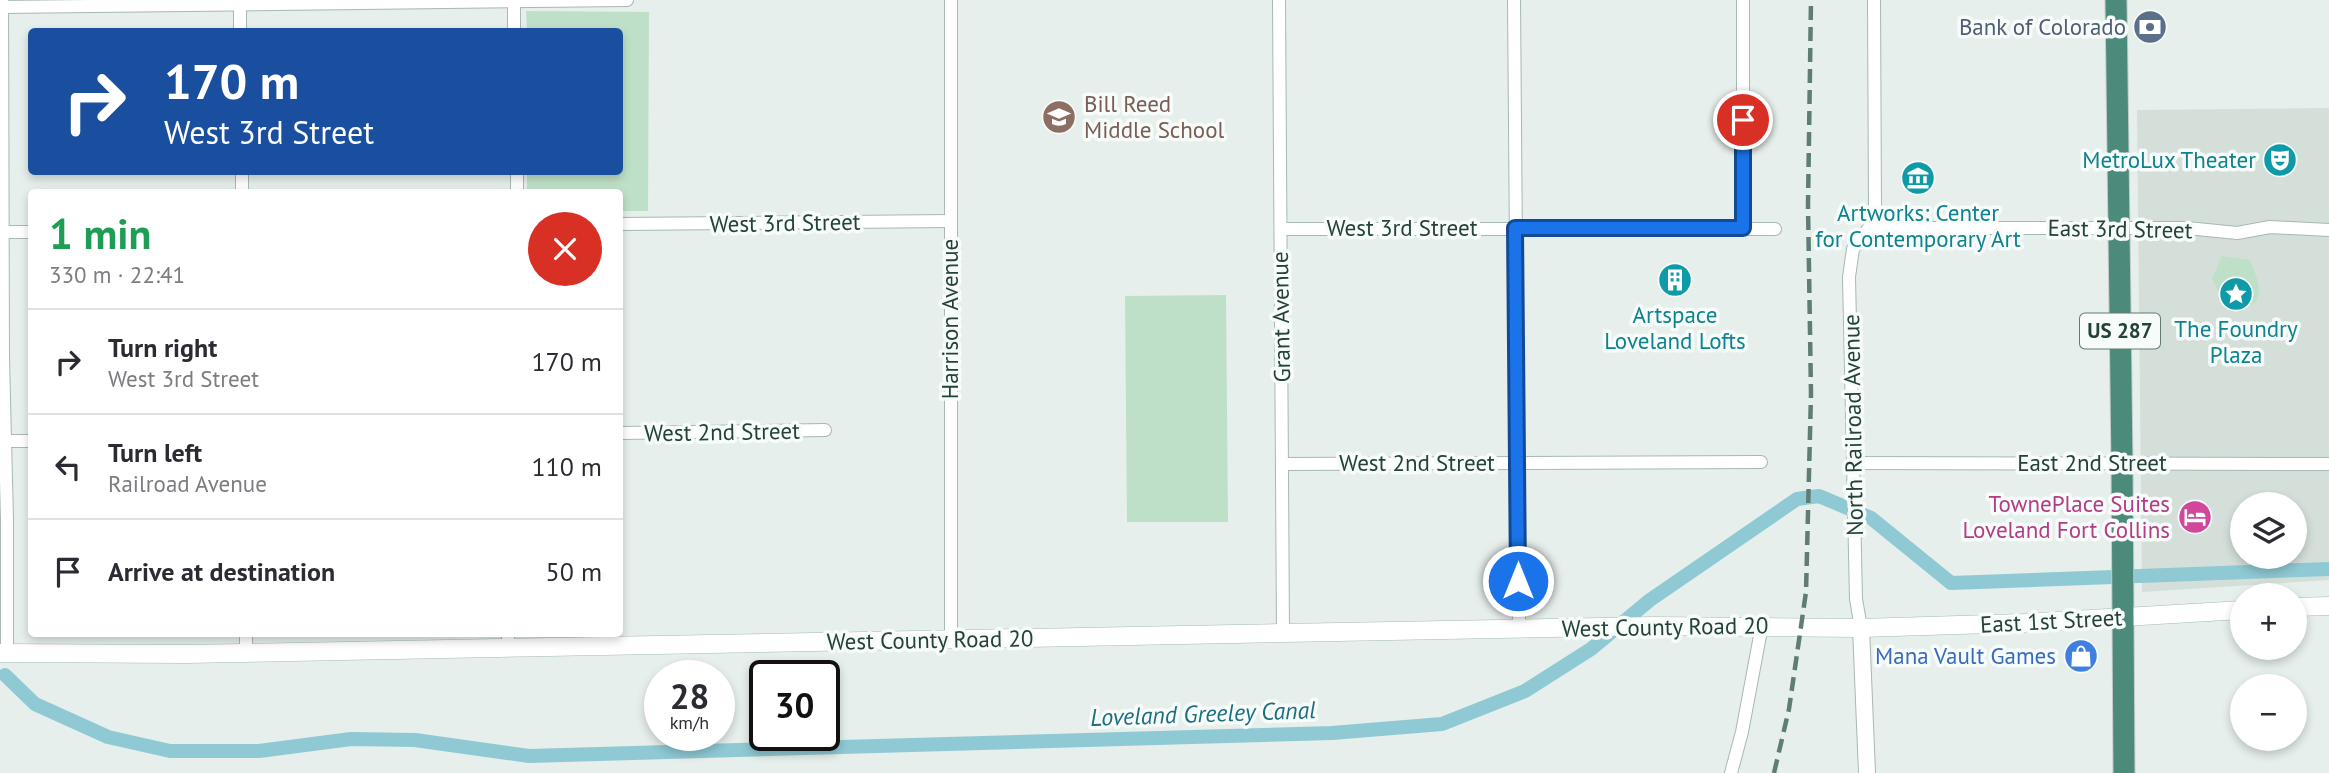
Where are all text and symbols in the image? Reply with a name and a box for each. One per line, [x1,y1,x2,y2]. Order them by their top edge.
bank icon: Bank of Colorado [2131,8,2169,46]
place label: Bank of Colorado [1959,12,2126,41]
text: 170 m [164,49,299,113]
icon: right [49,56,140,147]
place label: Bill Reed Middle School [1084,89,1224,144]
pin [1713,90,1773,150]
school or university icon: Bill Reed Middle School [1040,98,1078,136]
icon: arrive [1724,101,1762,139]
text: West 3rd Street [164,111,374,153]
theatre icon: MetroLux Theater [2261,141,2299,179]
place label: MetroLux Theater [2082,145,2256,174]
museum icon: Artworks: Center for Contemporary Art [1899,159,1937,197]
place label: Artworks: Center for Contemporary Art [1815,198,2021,253]
text: 1 min [49,206,151,261]
street label: West 3rd Street [709,207,861,238]
button: close [528,212,602,286]
street label: West 3rd Street [1327,213,1478,242]
street label: East 3rd Street [2047,213,2193,244]
street label: Harrison Avenue [935,239,964,399]
street label: Grant Avenue [1265,251,1296,383]
text: 330 m · 22:41 [49,260,185,289]
building icon: Artspace Loveland Lofts [1656,261,1694,299]
place icon: The Foundry Plaza [2217,275,2255,313]
place label: Artspace Loveland Lofts [1604,300,1746,355]
street label: North Railroad Avenue [1836,314,1869,536]
road number: US 287 [2080,314,2160,348]
place label: The Foundry Plaza [2174,314,2298,369]
text: Turn right [108,331,217,364]
icon: right [49,343,87,381]
text: 170 m [531,345,602,378]
text: West 3rd Street [108,364,259,393]
street label: West 2nd Street [644,416,800,447]
text: Turn left [108,436,202,469]
icon: left [49,448,87,486]
street label: West 2nd Street [1339,448,1495,477]
street label: East 2nd Street [2017,448,2167,477]
text: 110 m [531,450,602,483]
text: Railroad Avenue [108,469,267,498]
place label: TownePlace Suites Loveland Fort Collins [1962,489,2170,544]
map controls [2230,492,2307,751]
button: layers [2230,492,2307,569]
hotel icon: TownePlace Suites Loveland Fort Collins [2176,498,2214,536]
position arrow [1481,544,1555,618]
icon: arrive [49,553,87,591]
text: Arrive at destination [108,555,335,588]
text: 50 m [546,555,602,588]
button: + [2230,583,2307,660]
street label: East 1st Street [1979,602,2123,639]
street label: West County Road 20 [1561,610,1769,643]
street label: West County Road 20 [826,623,1034,656]
shop icon: Mana Vault Games [2062,637,2100,675]
place label: Mana Vault Games [1875,641,2056,670]
speed limit sign: 30 [749,660,840,751]
text: 28 [670,673,709,719]
button: − [2230,674,2307,751]
water label: Loveland Greeley Canal [1090,694,1317,733]
text: km/h [670,711,709,734]

